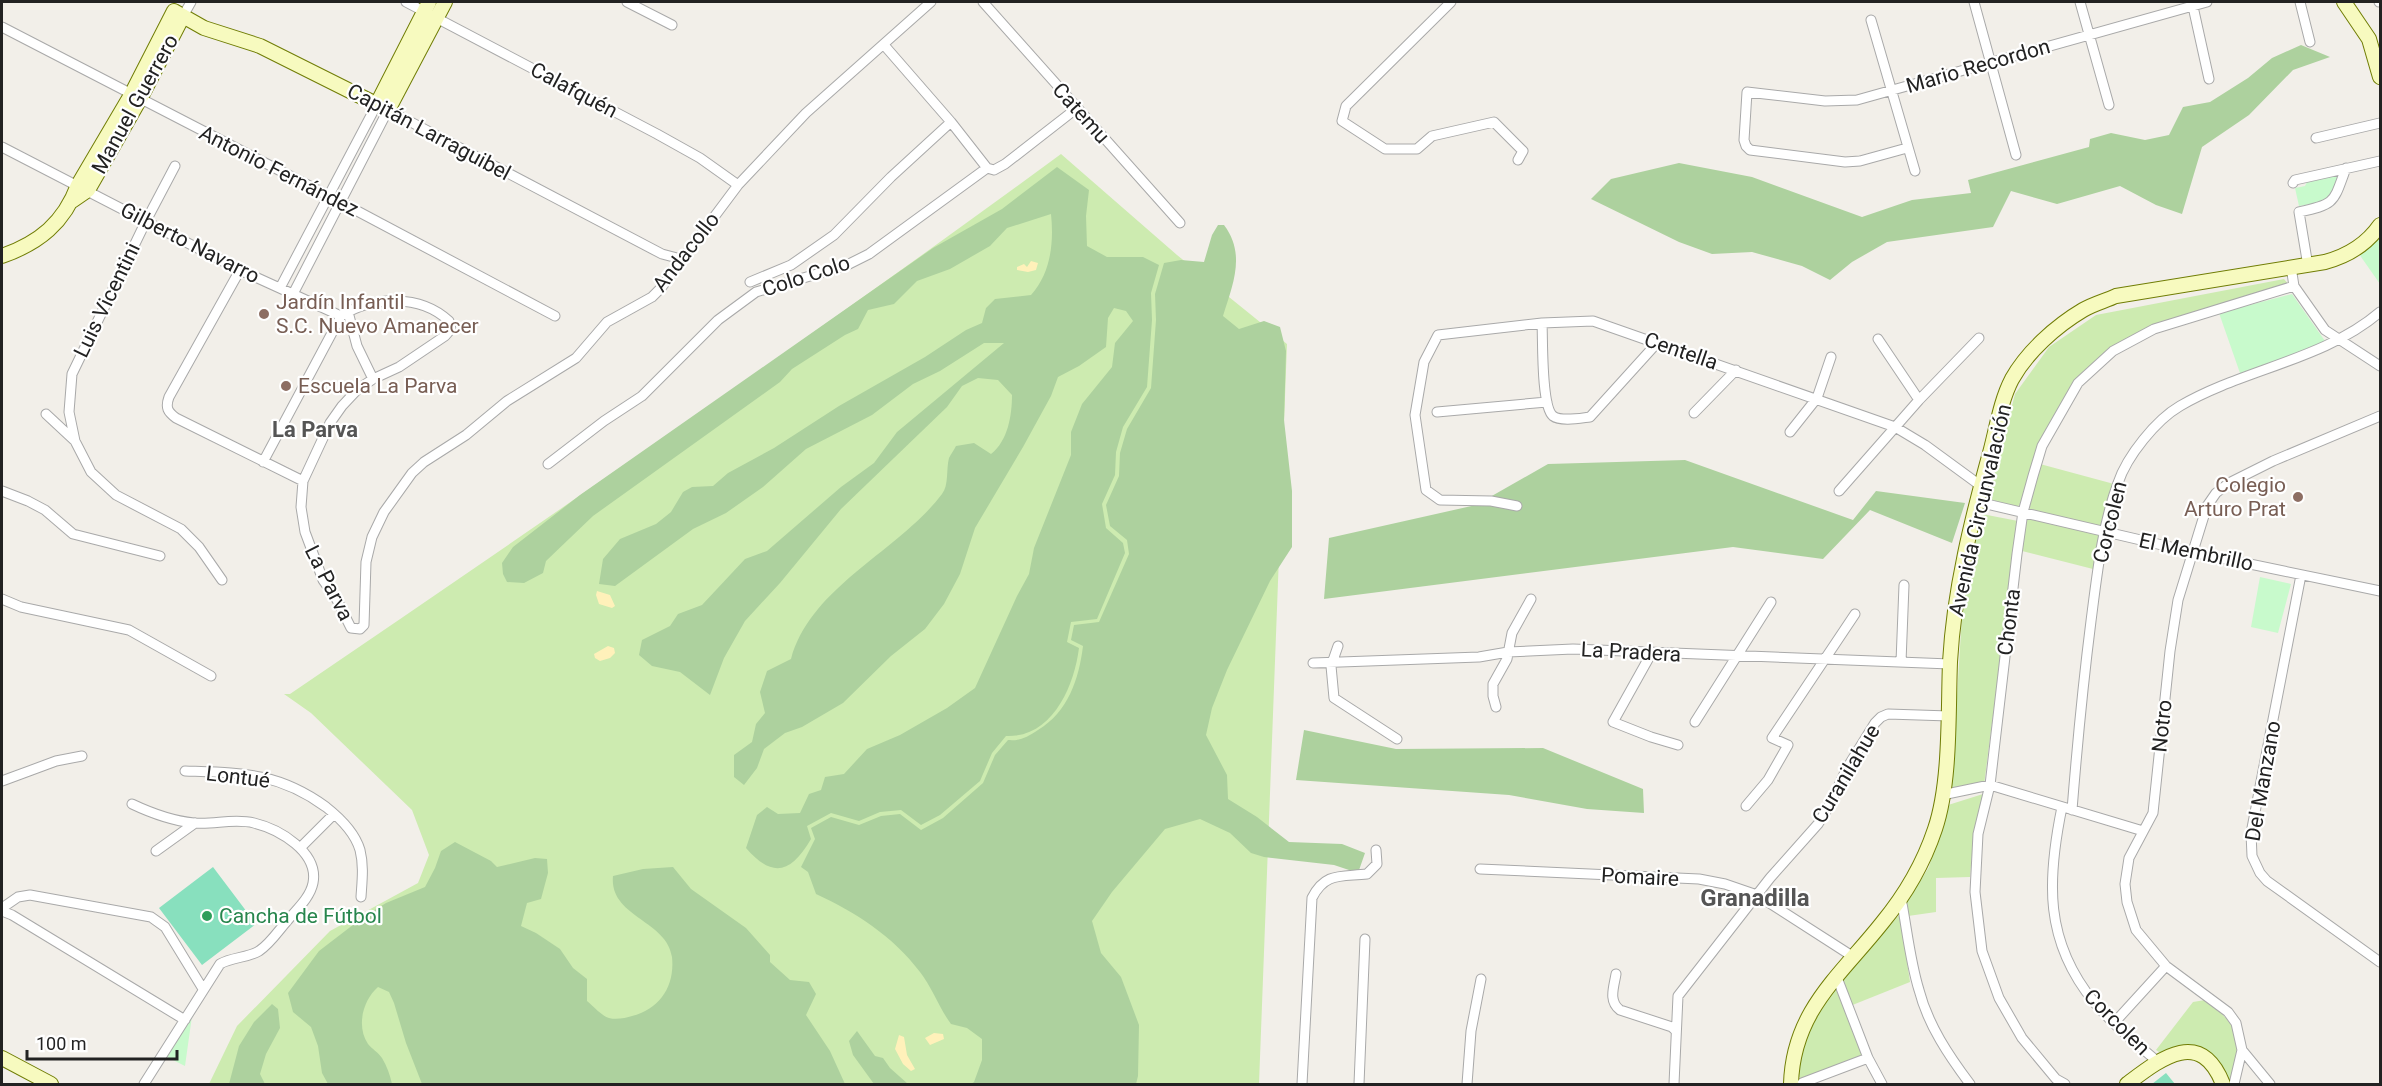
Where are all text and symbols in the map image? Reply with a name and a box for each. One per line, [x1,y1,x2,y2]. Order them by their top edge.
street label: Manuel Guerrero [87,30,183,178]
street label: Mario Recordon [1903,34,2053,98]
street label: Calafquén [526,57,622,123]
street label: Catemu [1048,78,1114,148]
street label: Capitán Larraguibel [343,79,515,185]
street label: Antonio Fernández [195,120,363,222]
street label: Gilberto Navarro [117,198,263,288]
street label: Andacollo [648,208,724,296]
street label: Luis Vicentini [69,239,145,361]
street label: Colo Colo [759,251,853,301]
place label: Jardín Infantil S.C. Nuevo Amanecer [276,290,479,338]
marker: Jardín Infantil S.C. Nuevo Amanecer [257,307,271,321]
street label: Centella [1641,327,1721,375]
place label: Escuela La Parva [298,374,457,398]
marker: Escuela La Parva [279,379,293,393]
street label: Avenida Circunvalación [1944,402,2016,618]
district label: La Parva [272,417,358,442]
place label: Colegio Arturo Prat [2184,473,2286,521]
street label: Corcolen [2088,479,2132,565]
marker: Colegio Arturo Prat [2291,490,2305,504]
street label: El Membrillo [2137,528,2255,576]
street label: La Parva [300,541,358,625]
street label: Chonta [1993,587,2025,657]
street label: La Pradera [1580,637,1682,667]
street label: Notro [2147,699,2177,753]
street label: Del Manzano [2241,719,2285,843]
street label: Curanilahue [1807,720,1885,828]
street label: Lontué [205,761,271,793]
street label: Pomaire [1600,863,1680,891]
district label: Granadilla [1700,884,1810,912]
place label: Cancha de Fútbol [219,904,382,928]
marker: Cancha de Fútbol [200,909,214,923]
street label: Corcolen [2079,984,2155,1060]
scale bar [27,1023,177,1061]
text: 100 m [36,1033,87,1054]

